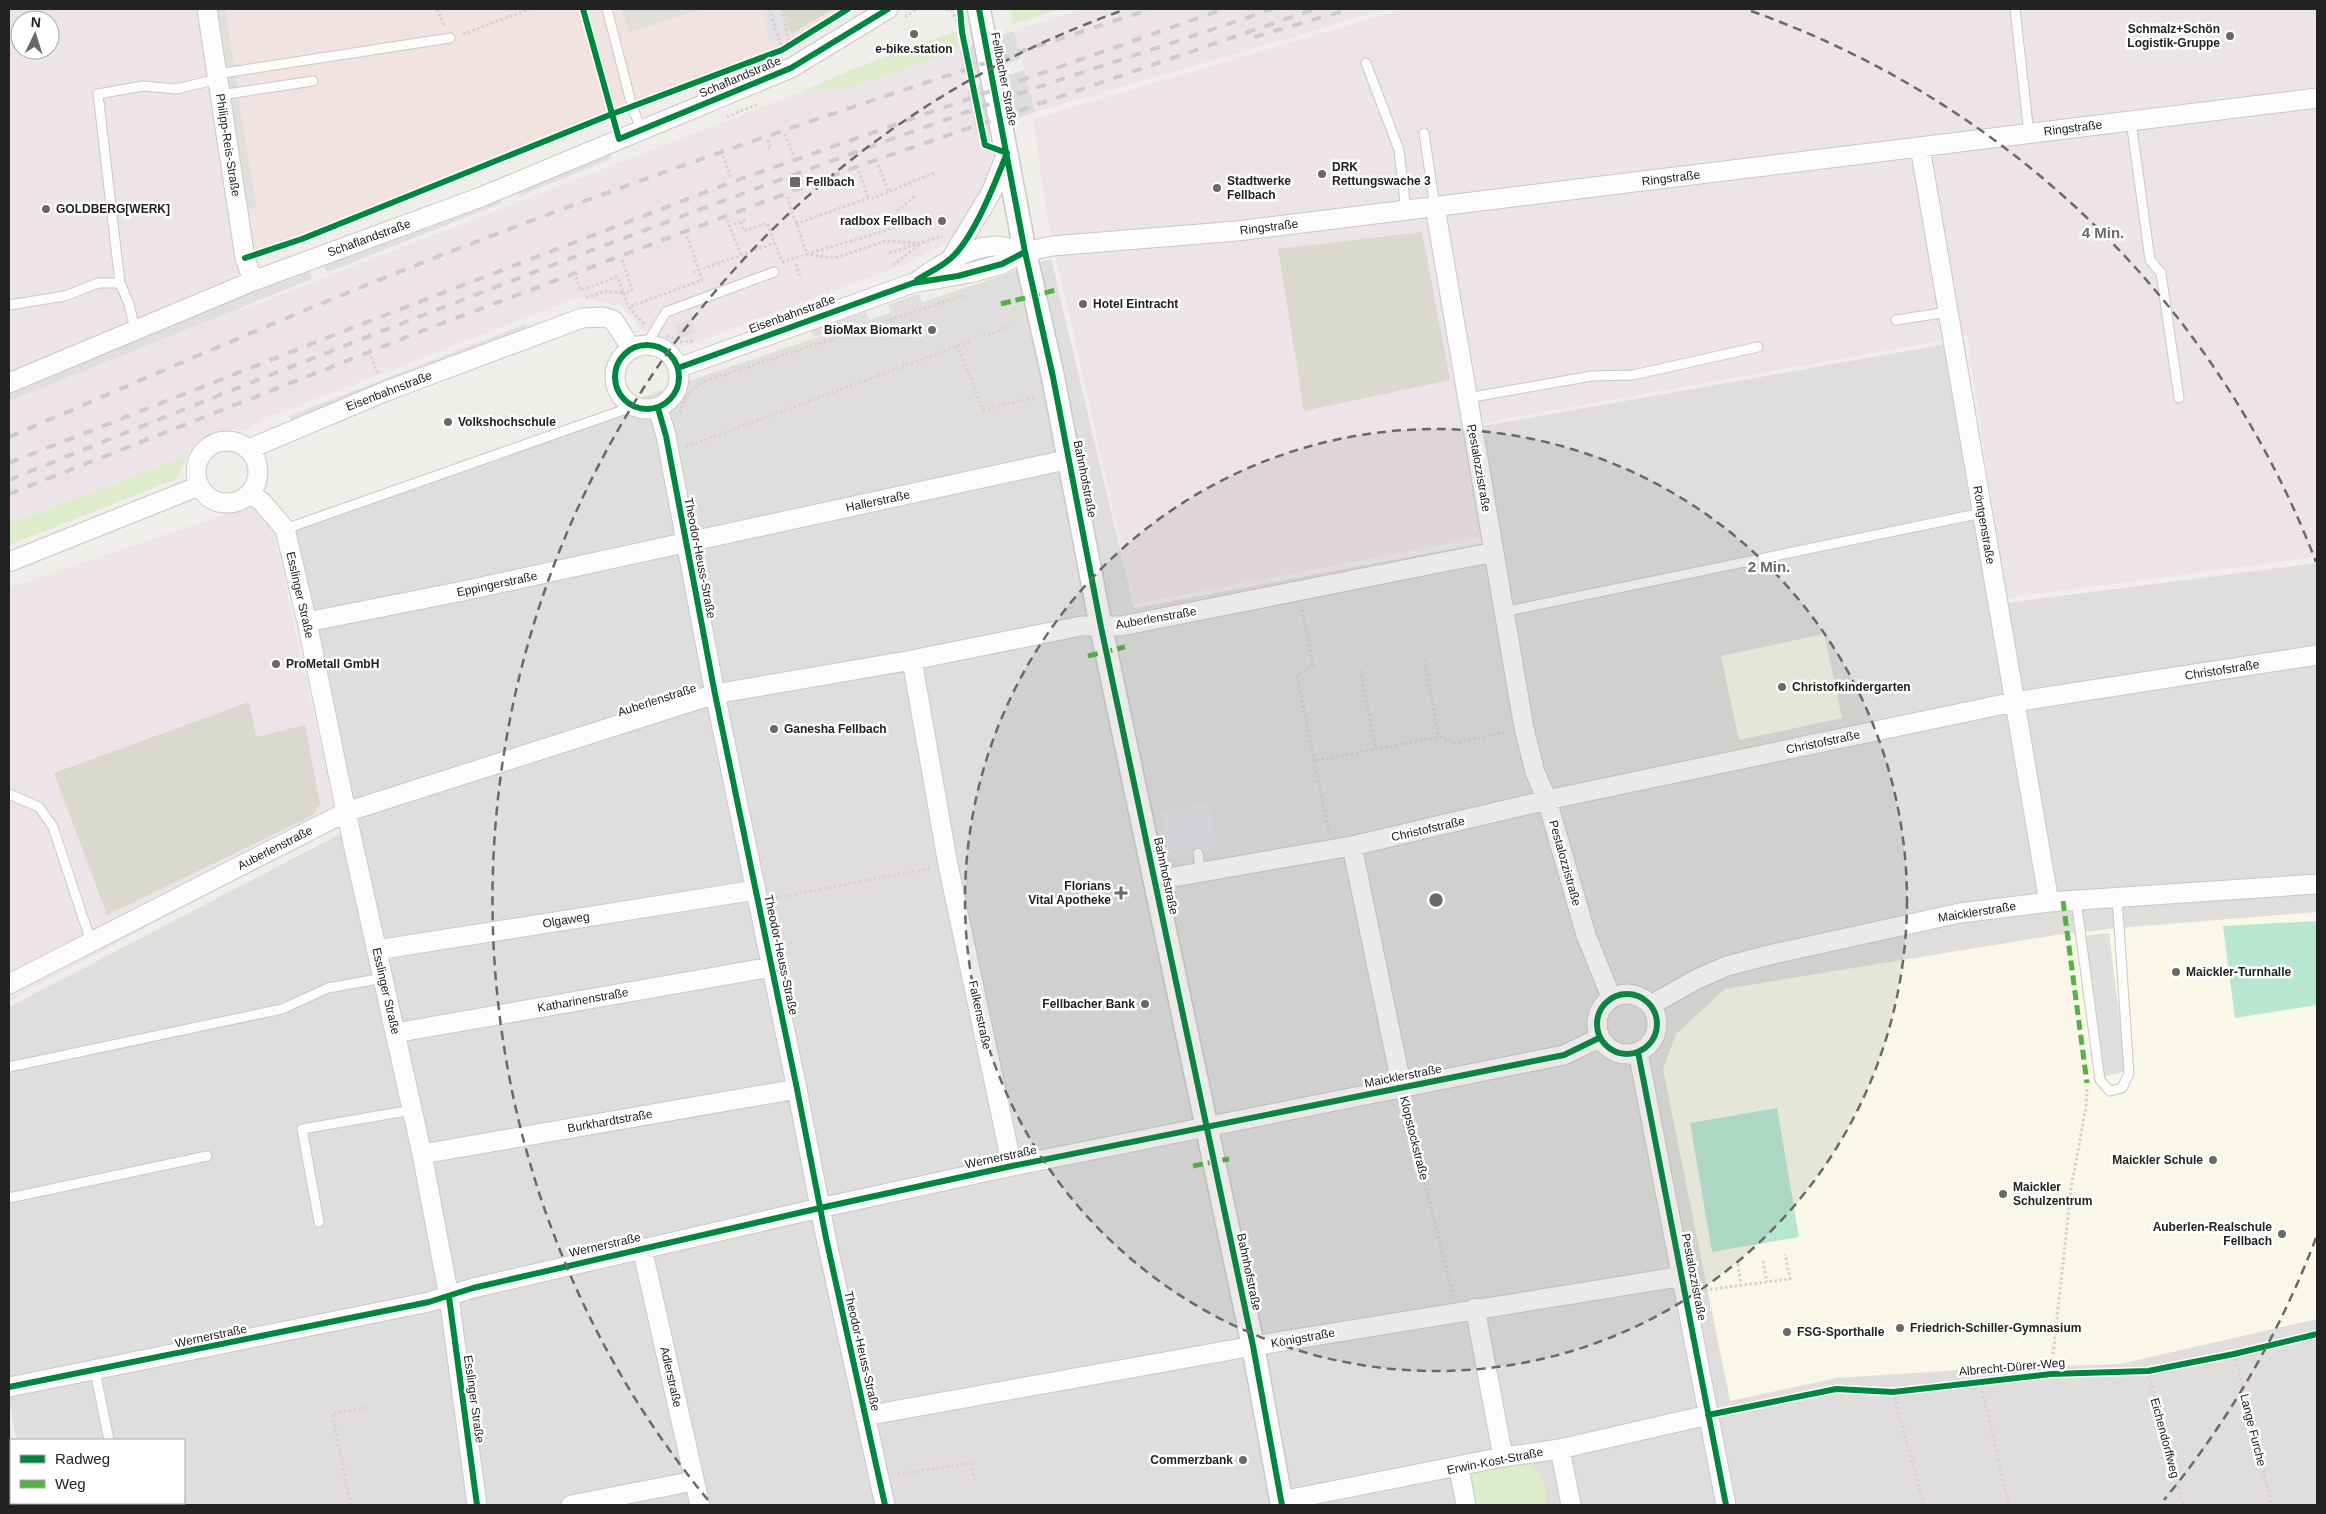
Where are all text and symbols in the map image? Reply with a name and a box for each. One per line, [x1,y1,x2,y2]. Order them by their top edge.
north arrow [10,10,60,60]
text: N [30,14,42,30]
place label: Schmalz+Schön Logistik-Gruppe [2127,22,2220,50]
marker: e-bike.station [908,28,920,40]
marker: Schmalz+Schön Logistik-Gruppe [2224,30,2236,42]
street label: Fellbacher Straße [988,31,1020,127]
place label: e-bike.station [875,42,953,56]
street label: Schaflandstraße [697,53,783,101]
street label: Philipp-Reis-Straße [213,93,243,198]
street label: Ringstraße [2043,117,2103,139]
place label: DRK Rettungswache 3 [1332,160,1431,188]
street label: Ringstraße [1641,167,1701,189]
marker: DRK Rettungswache 3 [1316,168,1328,180]
place label: Stadtwerke Fellbach [1227,174,1291,202]
marker: Fellbach [788,175,802,189]
place label: Fellbach [806,175,855,189]
marker: Stadtwerke Fellbach [1211,182,1223,194]
place label: GOLDBERG[WERK] [56,202,170,216]
marker: GOLDBERG[WERK] [40,203,52,215]
place label: radbox Fellbach [840,214,932,228]
marker: radbox Fellbach [936,215,948,227]
street label: Schaflandstraße [326,216,413,260]
street label: Ringstraße [1239,216,1299,238]
text: 4 Min. [2082,224,2124,241]
street label: Eisenbahnstraße [747,292,837,336]
place label: Hotel Eintracht [1093,297,1178,311]
marker: Hotel Eintracht [1077,298,1089,310]
place label: BioMax Biomarkt [824,323,922,337]
marker: BioMax Biomarkt [926,324,938,336]
street label: Eisenbahnstraße [344,368,434,414]
place label: Volkshochschule [458,415,556,429]
marker: Volkshochschule [442,416,454,428]
street label: Pestalozzistraße [1464,423,1494,513]
street label: Bahnhofstraße [1071,439,1099,519]
street label: Röntgenstraße [1970,485,1998,566]
street label: Hallerstraße [845,487,912,515]
street label: Theodor-Heuss-Straße [681,496,719,620]
street label: Esslinger Straße [283,550,317,640]
text: 2 Min. [1748,558,1790,575]
street label: Eppingerstraße [455,569,539,599]
street label: Auberlenstraße [1114,604,1198,632]
place label: ProMetall GmbH [286,657,379,671]
street label: Christofstraße [2184,657,2261,683]
marker: ProMetall GmbH [270,658,282,670]
place label: Christofkindergarten [1792,680,1911,694]
street label: Auberlenstraße [616,681,698,719]
marker: Christofkindergarten [1776,681,1788,693]
place label: Ganesha Fellbach [784,722,887,736]
marker: Ganesha Fellbach [768,723,780,735]
street label: Christofstraße [1785,727,1862,757]
street label: Christofstraße [1390,814,1467,844]
street label: Pestalozzistraße [1546,818,1584,908]
street label: Auberlenstraße [235,823,315,873]
street label: Bahnhofstraße [1151,836,1181,916]
place label: Florians Vital Apotheke [1028,879,1111,907]
marker: Florians Vital Apotheke [1115,887,1127,899]
centre of rings [1427,891,1445,909]
street label: Theodor-Heuss-Straße [761,894,801,1017]
street label: Maicklerstraße [1937,899,2017,925]
street label: Olgaweg [542,909,590,931]
street label: Esslinger Straße [369,946,403,1036]
place label: Maickler-Turnhalle [2186,965,2291,979]
marker: Maickler-Turnhalle [2170,966,2182,978]
street label: Falkenstraße [966,979,994,1051]
street label: Katharinenstraße [536,985,630,1015]
place label: Fellbacher Bank [1042,997,1135,1011]
marker: Fellbacher Bank [1139,998,1151,1010]
street label: Maicklerstraße [1363,1062,1443,1090]
street label: Klopstockstraße [1397,1095,1431,1182]
street label: Burkhardtstraße [566,1107,654,1135]
street label: Wernerstraße [964,1142,1039,1171]
place label: Maickler Schule [2112,1153,2203,1167]
marker: Maickler Schule [2207,1154,2219,1166]
place label: Maickler Schulzentrum [2013,1180,2092,1208]
marker: Maickler Schulzentrum [1997,1188,2009,1200]
place label: Auberlen-Realschule Fellbach [2153,1220,2272,1248]
marker: Auberlen-Realschule Fellbach [2276,1228,2288,1240]
street label: Wernerstraße [568,1230,643,1260]
street label: Bahnhofstraße [1234,1232,1264,1312]
street label: Pestalozzistraße [1679,1232,1709,1322]
street label: Theodor-Heuss-Straße [841,1290,883,1413]
street label: Wernerstraße [174,1321,249,1350]
place label: Friedrich-Schiller-Gymnasium [1910,1321,2081,1335]
marker: Friedrich-Schiller-Gymnasium [1894,1322,1906,1334]
street label: Königstraße [1270,1325,1336,1351]
place label: FSG-Sporthalle [1797,1325,1885,1339]
marker: FSG-Sporthalle [1781,1326,1793,1338]
street label: Adlerstraße [657,1345,685,1409]
street label: Esslinger Straße [461,1354,487,1444]
street label: Albrecht-Dürer-Weg [1958,1355,2066,1379]
street label: Lange Furche [2237,1392,2269,1468]
street label: Eichendorffweg [2148,1396,2182,1480]
legend [10,1439,185,1504]
street label: Erwin-Kost-Straße [1446,1445,1545,1477]
text: Radweg [55,1450,110,1467]
place label: Commerzbank [1150,1453,1233,1467]
marker: Commerzbank [1237,1454,1249,1466]
text: Weg [55,1475,86,1492]

